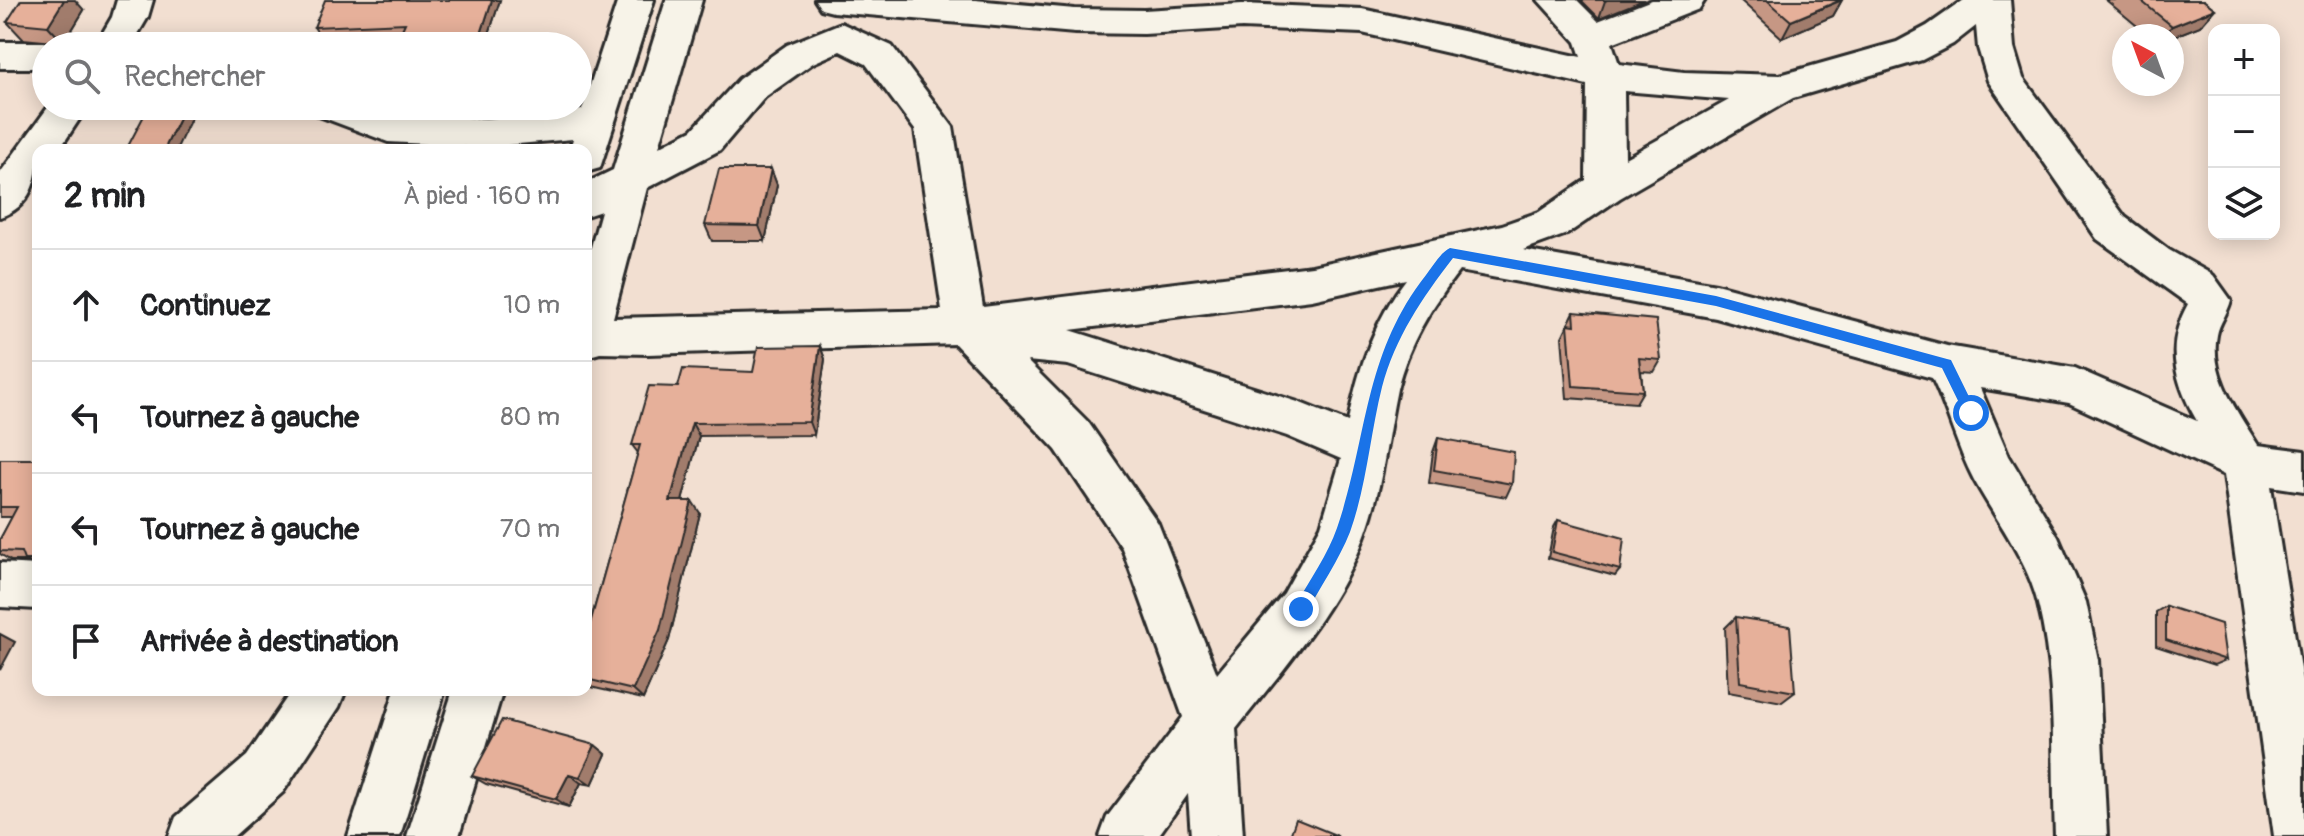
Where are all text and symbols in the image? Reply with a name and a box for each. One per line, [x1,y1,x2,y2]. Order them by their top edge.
north arrow [2112,24,2184,96]
map controls [2208,24,2280,240]
button: + [2208,24,2280,96]
search box [32,32,592,120]
icon: search [60,54,104,98]
text: Rechercher [124,58,266,95]
button: − [2208,96,2280,168]
button: layers [2208,168,2280,240]
text: 2 min [64,175,146,218]
text: À pied · 160 m [403,180,560,212]
icon: ahead [64,283,108,327]
text: Continuez [140,287,271,324]
text: 10 m [503,289,560,321]
icon: left [64,395,108,439]
route start [1953,395,1989,431]
text: Tournez à gauche [140,399,359,436]
text: 80 m [500,401,560,433]
icon: left [64,507,108,551]
text: Tournez à gauche [140,511,359,548]
text: 70 m [500,513,560,545]
route end [1283,591,1319,627]
icon: arrive [64,619,108,663]
text: Arrivée à destination [140,623,399,660]

